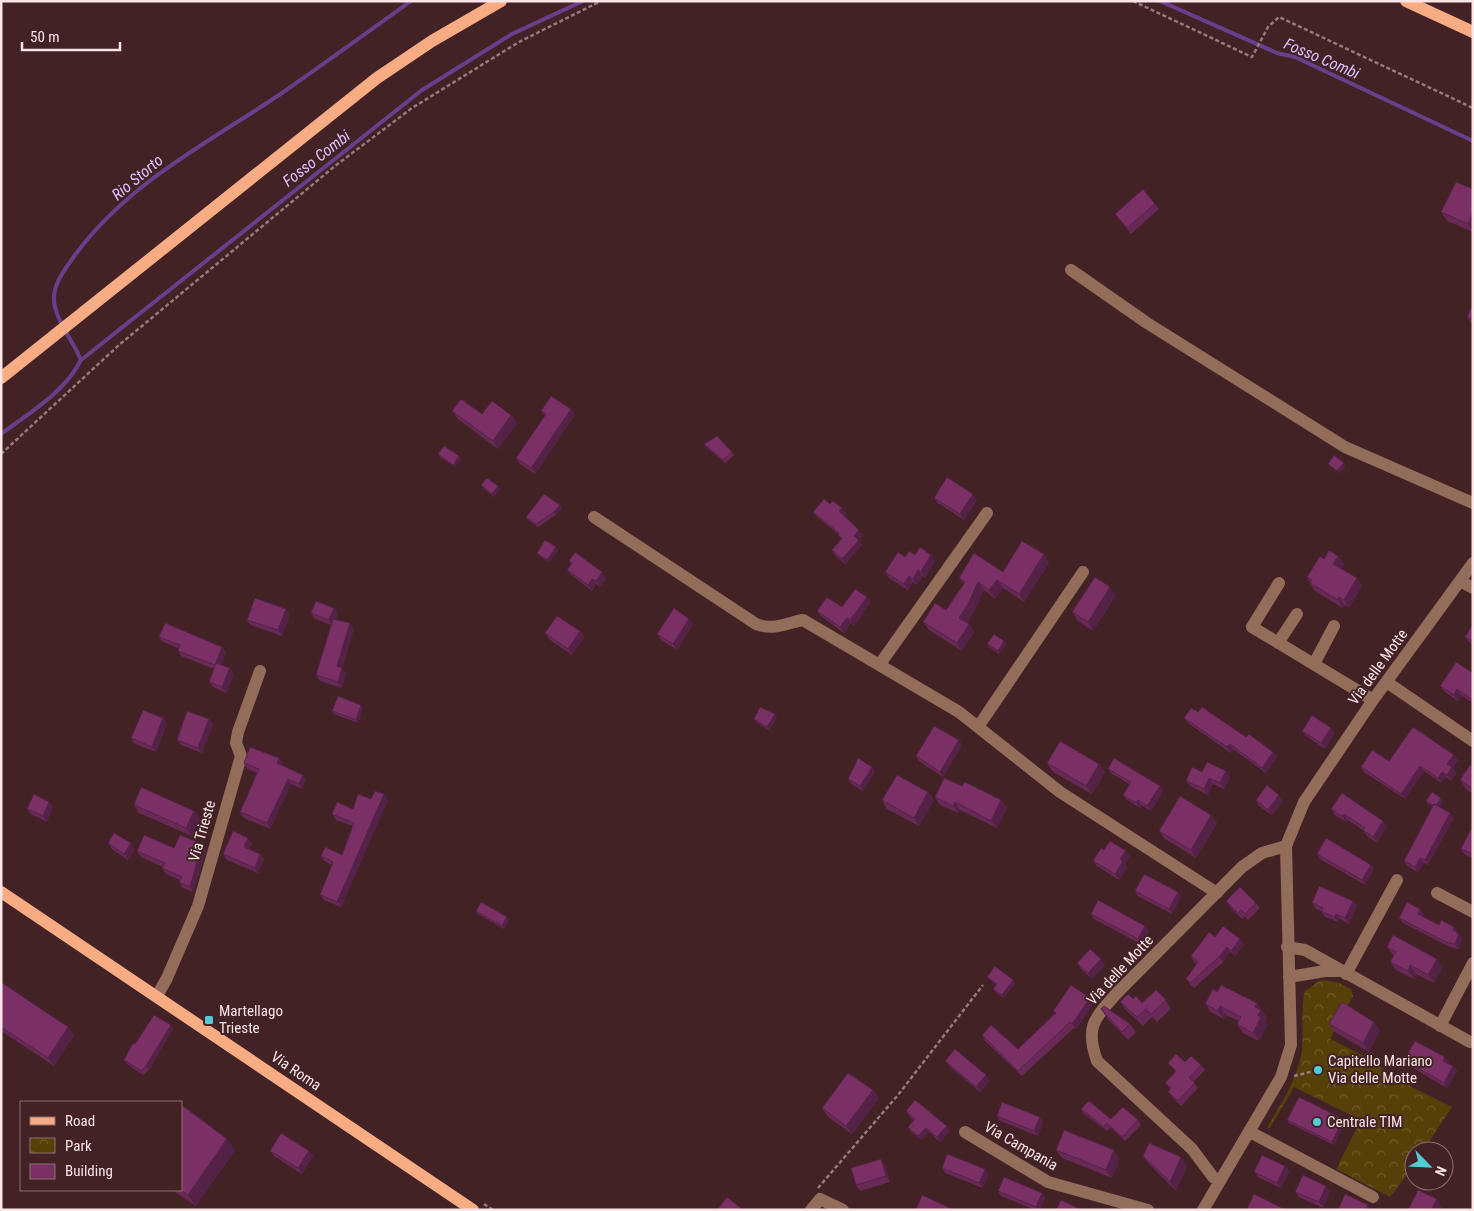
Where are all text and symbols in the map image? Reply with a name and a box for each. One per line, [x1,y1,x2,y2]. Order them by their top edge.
scale bar [22,20,120,52]
text: 50 m [30,28,60,46]
water label: Fosso Combi [1281,34,1363,83]
water label: Fosso Combi [279,126,354,191]
water label: Rio Storto [108,150,167,204]
street label: Via delle Motte [1345,626,1411,708]
street label: Via Trieste [185,798,219,864]
street label: Via delle Motte [1083,931,1157,1009]
place label: Martellago Trieste [219,1002,283,1037]
marker: Martellago Trieste [203,1014,215,1026]
street label: Via Roma [268,1048,324,1094]
place label: Capitello Mariano Via delle Motte [1328,1052,1432,1087]
marker: Capitello Mariano Via delle Motte [1312,1064,1324,1076]
legend [20,1101,182,1191]
text: Road [65,1112,95,1130]
place label: Centrale TIM [1327,1113,1402,1131]
marker: Centrale TIM [1311,1116,1323,1128]
street label: Via Campania [981,1118,1061,1174]
text: Park [65,1137,92,1155]
north arrow [1404,1141,1454,1191]
text: Building [65,1162,113,1180]
text: N [1432,1164,1450,1178]

